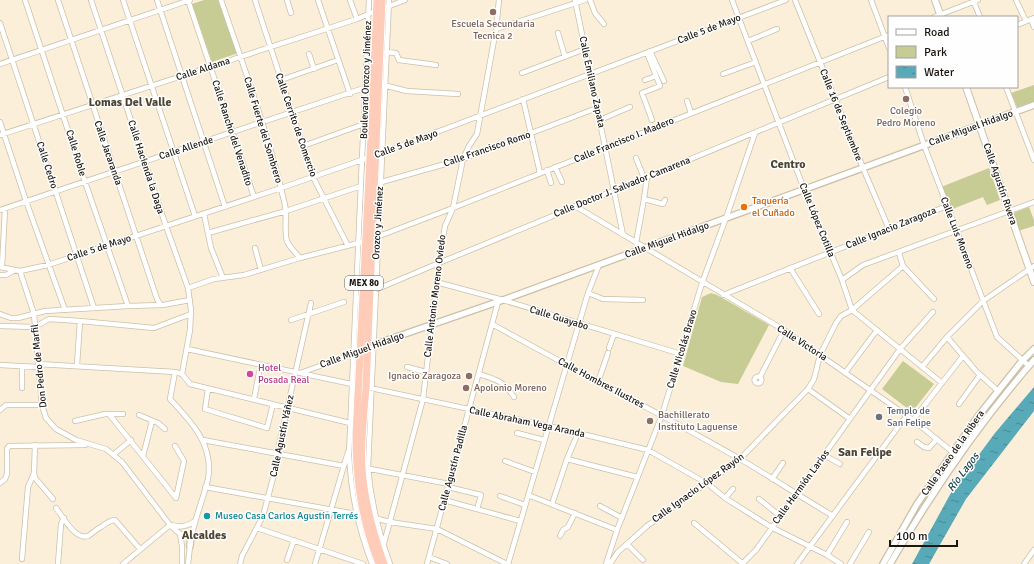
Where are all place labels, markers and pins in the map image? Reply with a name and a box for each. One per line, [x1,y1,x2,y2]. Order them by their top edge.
marker: Escuela Secundaria Tecnica 2 [488,7,498,17]
place label: Escuela Secundaria Tecnica 2 [451,18,535,42]
marker: Colegio Pedro Moreno [901,94,911,104]
place label: Colegio Pedro Moreno [876,105,936,129]
place label: Taquería el Cuñado [752,195,795,219]
marker: Taquería el Cuñado [739,202,749,212]
place label: Hotel Posada Real [258,362,310,386]
marker: Hotel Posada Real [245,369,255,379]
place label: Ignacio Zaragoza [388,370,461,382]
marker: Ignacio Zaragoza [464,371,474,381]
place label: Apolonio Moreno [474,382,547,394]
marker: Apolonio Moreno [461,383,471,393]
place label: Templo de San Felipe [887,405,931,429]
place label: Bachillerato Instituto Laguense [658,409,738,433]
marker: Templo de San Felipe [874,412,884,422]
marker: Bachillerato Instituto Laguense [645,416,655,426]
place label: Museo Casa Carlos Agustín Terrés [215,510,359,522]
marker: Museo Casa Carlos Agustín Terrés [202,511,212,521]

